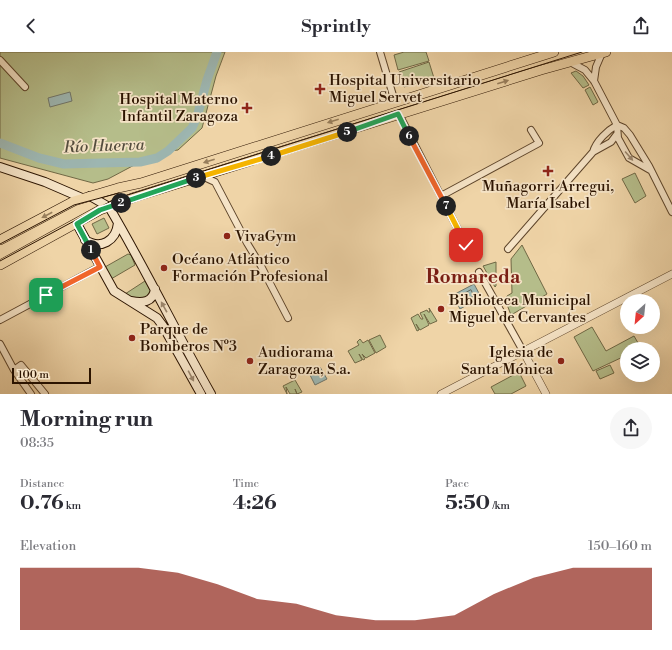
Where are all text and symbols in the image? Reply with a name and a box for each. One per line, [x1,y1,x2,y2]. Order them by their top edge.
icon: back [20,15,42,37]
text: Sprintly [301,15,371,38]
icon: share [630,15,652,37]
place label: Hospital Universitario Miguel Servet [329,71,481,107]
one-way arrow [497,79,509,85]
marker: Hospital Universitario Miguel Servet [314,83,326,95]
place label: Hospital Materno Infantil Zaragoza [119,90,238,126]
marker: Hospital Materno Infantil Zaragoza [241,102,253,114]
one-way arrow [327,118,339,124]
pin: 5 [337,122,357,142]
text: 5 [344,125,350,139]
pin: 6 [399,126,419,146]
text: 6 [406,129,412,143]
water label: Río Huerva [62,135,145,157]
pin: 4 [261,146,281,166]
text: 4 [267,149,275,163]
one-way arrow [625,151,634,161]
one-way arrow [203,158,215,164]
marker: Muñagorri Arregui, María Isabel [543,166,553,176]
pin: 3 [186,168,206,188]
text: 3 [193,171,199,185]
place label: Muñagorri Arregui, María Isabel [482,177,614,213]
pin: 2 [111,193,131,213]
text: 2 [118,196,124,210]
pin: 7 [436,196,456,216]
text: 7 [443,199,449,213]
one-way arrow [41,212,53,218]
place label: VivaGym [234,227,296,246]
pin [449,228,483,262]
marker: VivaGym [222,231,232,241]
icon: check [455,234,477,256]
pin: 1 [81,240,101,260]
text: 1 [88,243,94,257]
place label: Océano Atlántico Formación Profesional [172,250,329,286]
marker: Océano Atlántico Formación Profesional [159,263,169,273]
district label: Romareda [426,265,521,289]
pin [29,278,63,312]
icon: arrive [35,284,57,306]
place label: Biblioteca Municipal Miguel de Cervantes [448,291,591,327]
north arrow [620,294,660,334]
map controls [620,294,660,382]
one-way arrow [161,301,168,312]
marker: Biblioteca Municipal Miguel de Cervantes [436,304,446,314]
place label: Parque de Bomberos Nº3 [139,320,237,356]
marker: Parque de Bomberos Nº3 [127,333,137,343]
button: layers [620,342,660,382]
place label: Audiorama Zaragoza, S.a. [257,343,350,379]
place label: Iglesia de Santa Mónica [461,343,553,379]
marker: Audiorama Zaragoza, S.a. [245,356,255,366]
marker: Iglesia de Santa Mónica [556,356,566,366]
scale bar [12,366,91,385]
text: 100 m [18,368,49,382]
one-way arrow [188,370,194,381]
text: Morning run [20,406,153,433]
button: share [610,407,652,449]
text: 08:35 [20,435,54,451]
text: Distance [20,477,64,491]
text: Time [233,477,259,491]
text: Pace [445,477,469,491]
text: 0.76 [20,491,64,516]
text: 4:26 [233,491,277,516]
text: 5:50 [445,491,490,516]
text: km [64,499,81,513]
text: /km [490,499,510,513]
text: Elevation [20,538,76,554]
text: 150–160 m [588,538,652,554]

